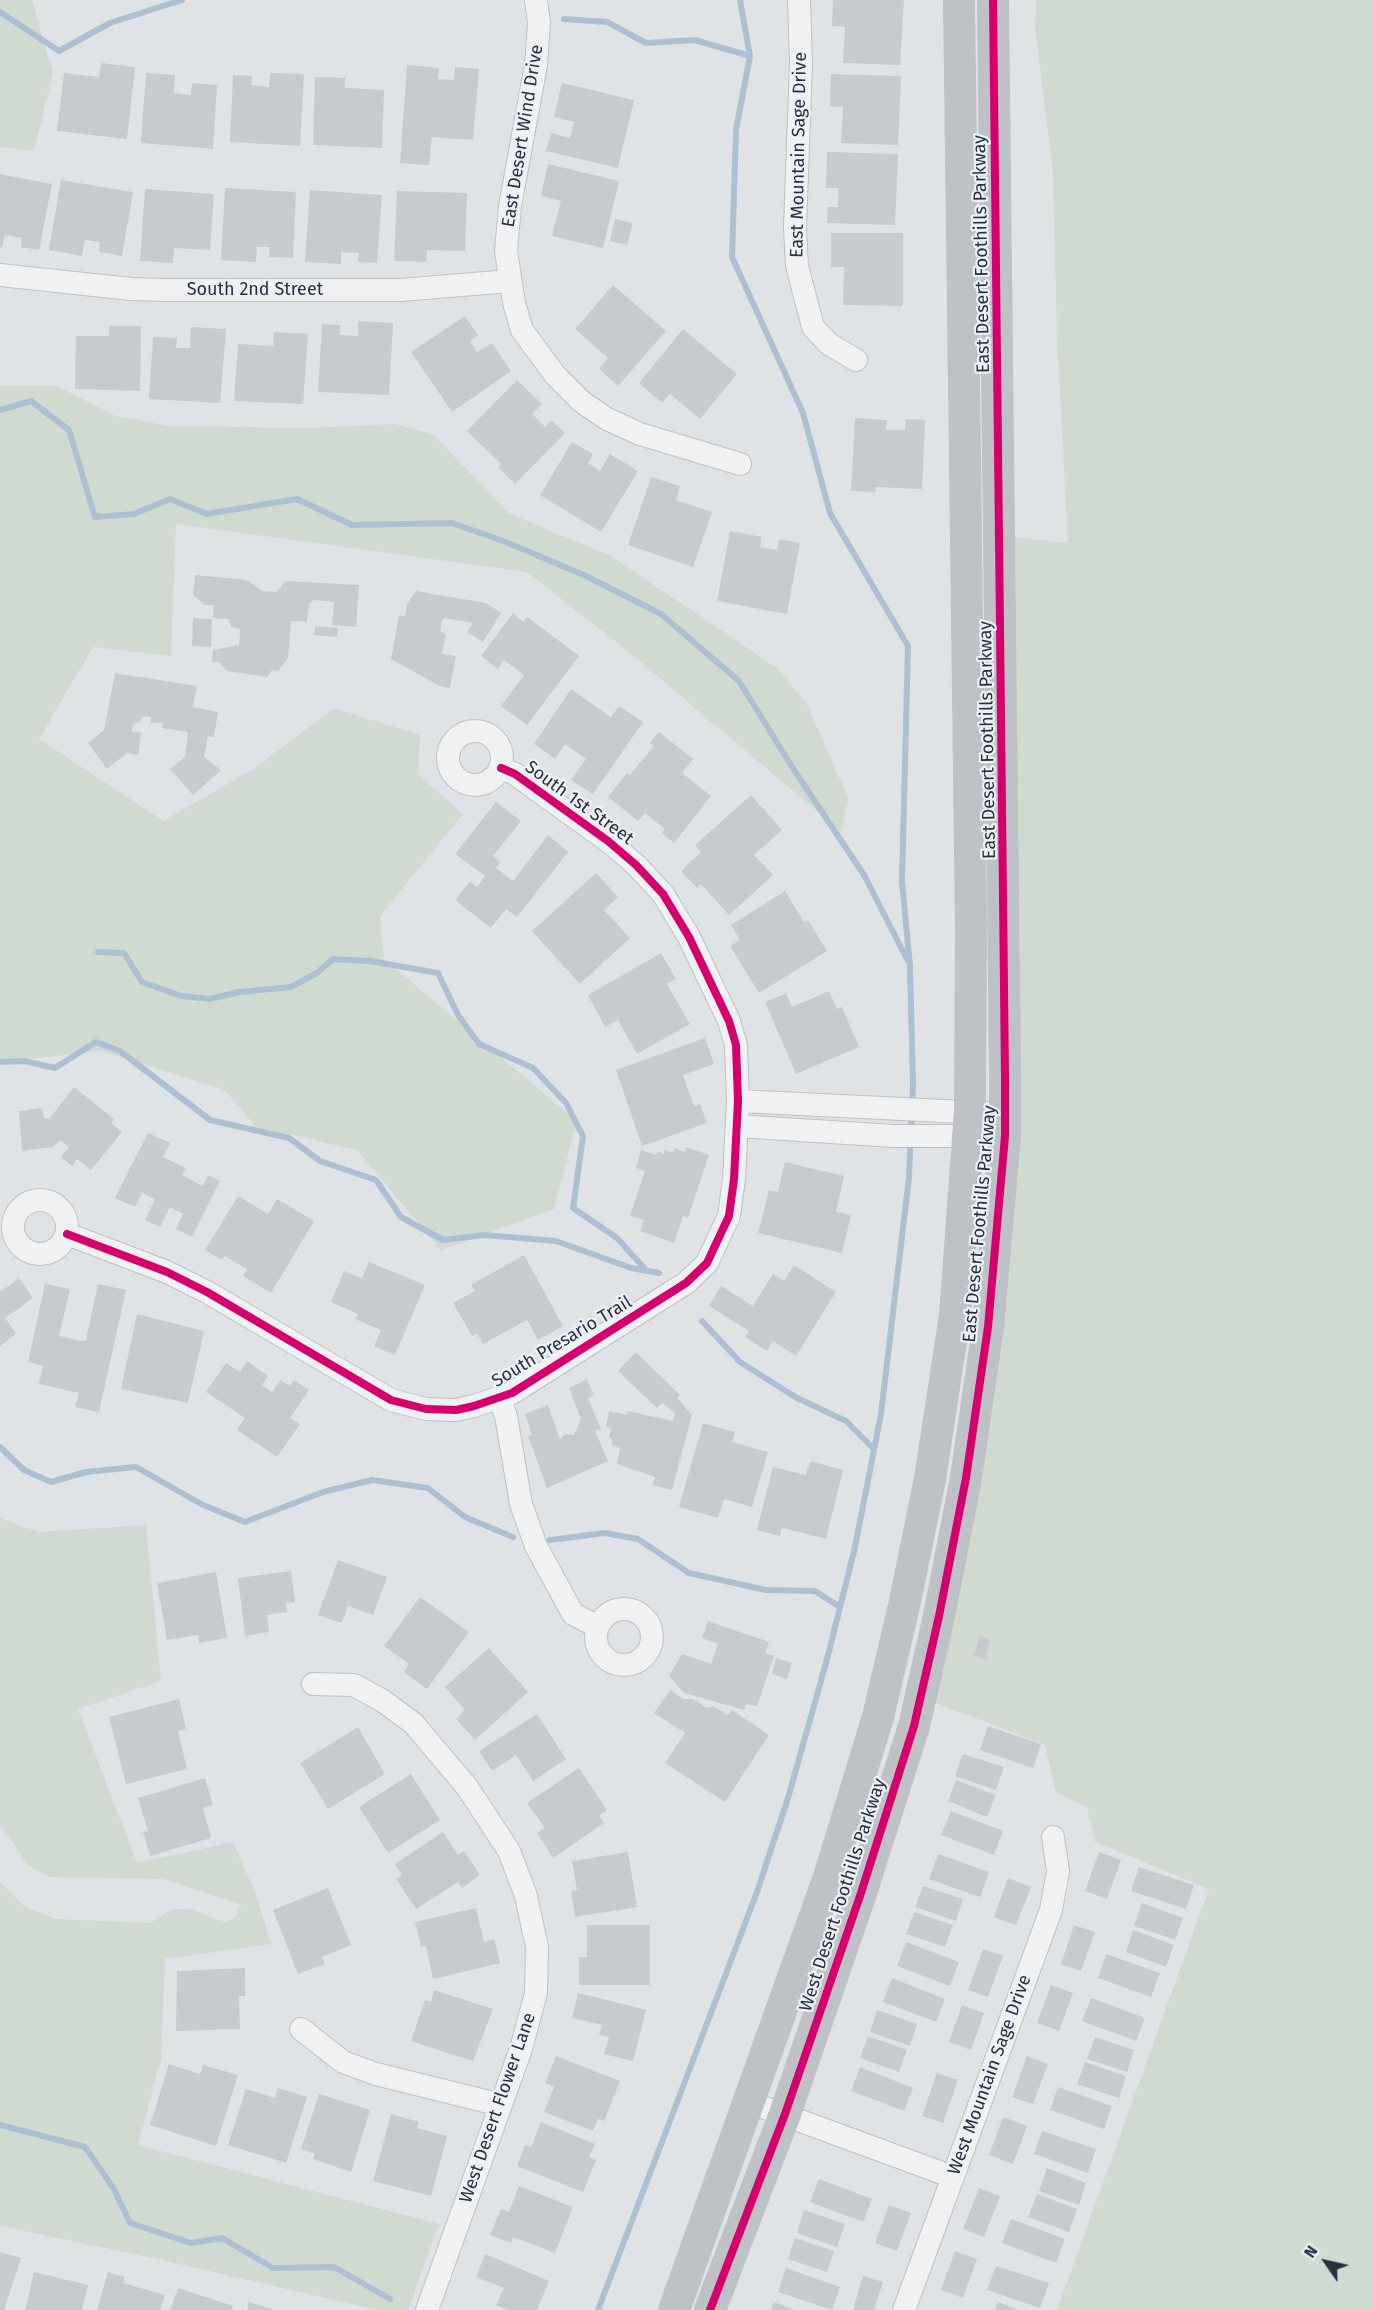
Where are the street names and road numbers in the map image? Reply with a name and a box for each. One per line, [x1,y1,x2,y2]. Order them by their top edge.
street label: East Desert Wind Drive [498,43,548,229]
street label: East Mountain Sage Drive [786,52,812,258]
street label: East Desert Foothills Parkway [969,135,995,373]
street label: South 2nd Street [187,279,323,301]
street label: East Desert Foothills Parkway [975,621,1001,859]
street label: South 1st Street [521,756,637,850]
street label: East Desert Foothills Parkway [959,1104,1001,1344]
street label: South Presario Trail [488,1292,636,1392]
street label: West Desert Foothills Parkway [795,1776,891,2014]
street label: West Mountain Sage Drive [944,1972,1036,2178]
street label: West Desert Flower Lane [455,2010,541,2206]

